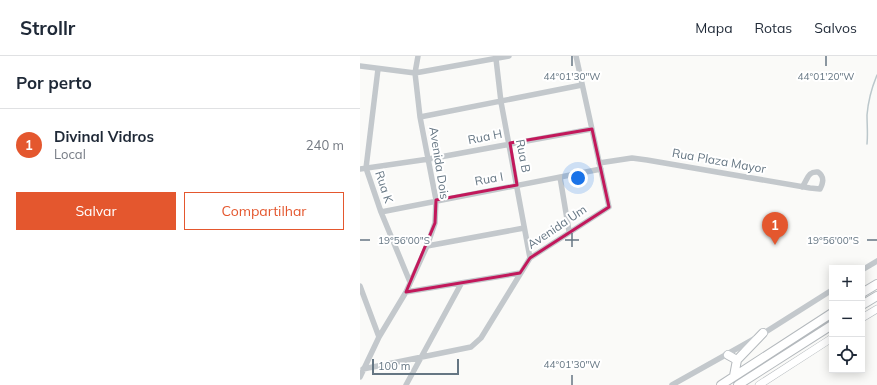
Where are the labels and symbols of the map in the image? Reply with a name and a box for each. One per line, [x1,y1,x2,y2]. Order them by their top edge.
text: 44°01'30"W [544,70,600,83]
text: 44°01'20"W [798,70,854,83]
street label: Avenida Dois [426,126,453,200]
street label: Rua H [466,126,503,147]
street label: Rua B [513,138,534,174]
street label: Rua Plaza Mayor [671,145,768,176]
your location [568,168,588,188]
street label: Rua K [372,169,397,205]
street label: Rua I [473,169,504,188]
street label: Avenida Um [524,201,589,252]
pin: 1 [762,212,788,245]
text: 19°56'00"S [378,234,430,247]
text: 19°56'00"S [807,234,859,247]
scale bar [372,357,459,376]
text: 44°01'30"W [544,358,600,371]

